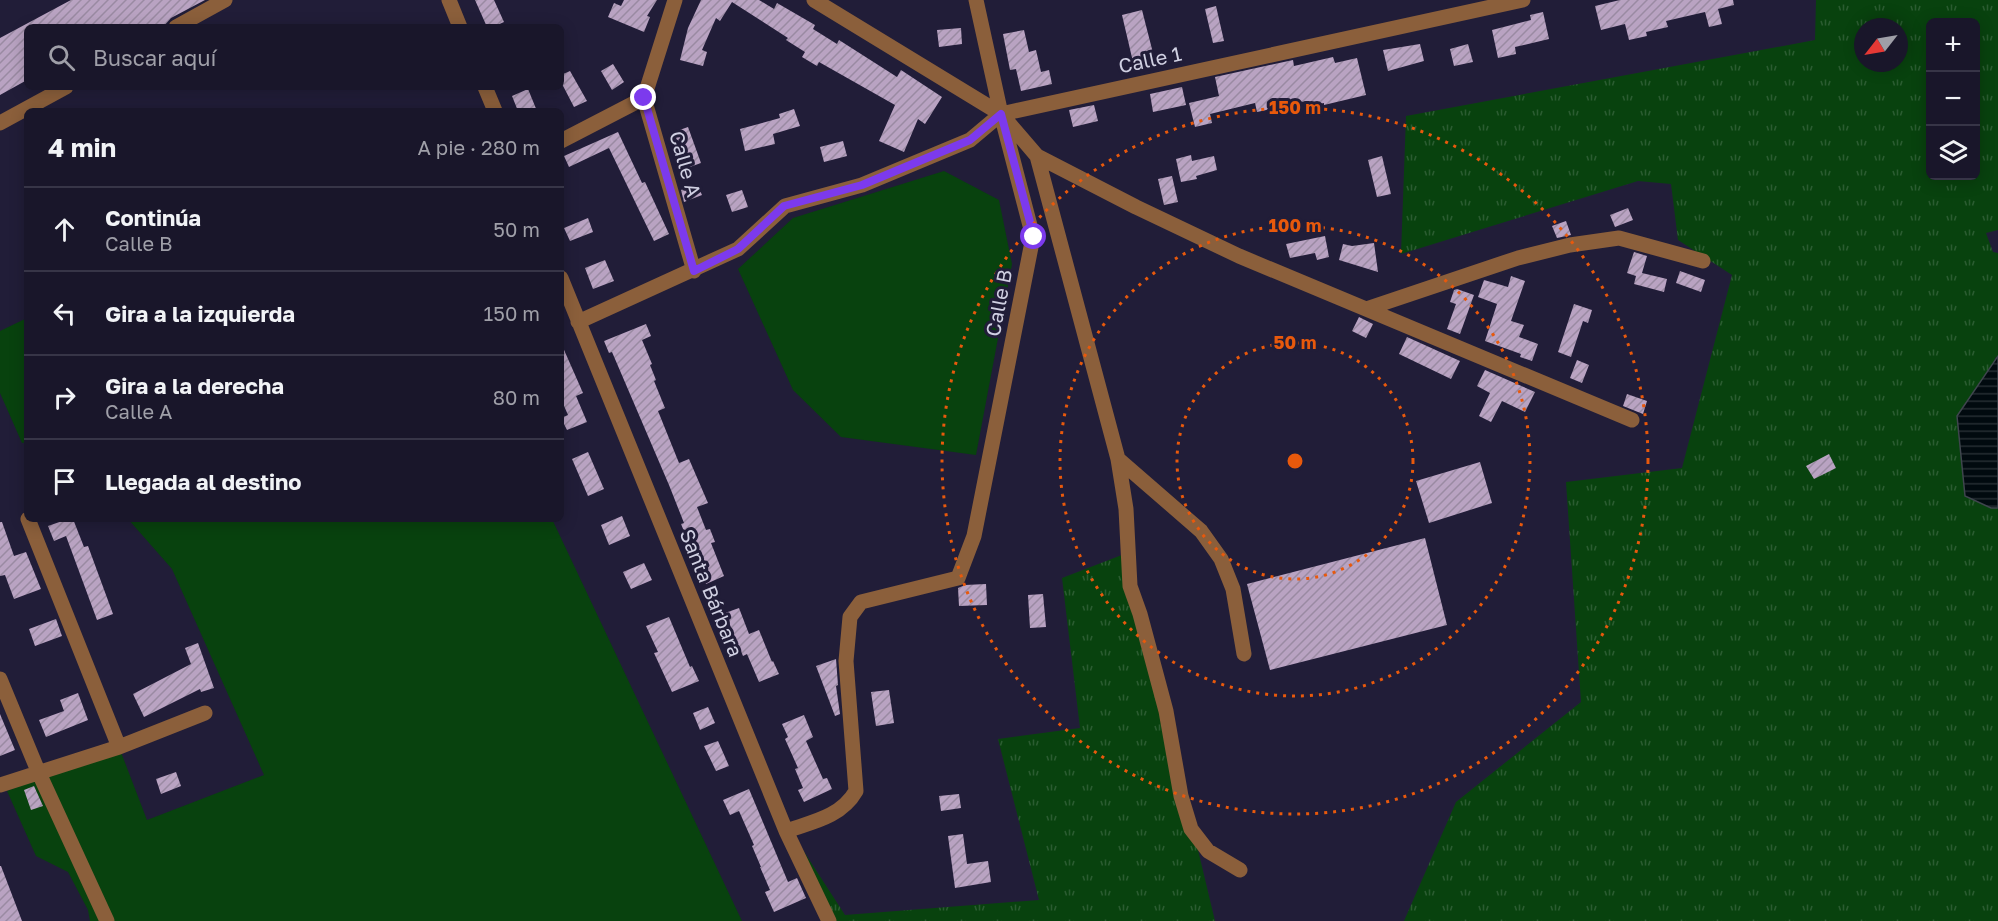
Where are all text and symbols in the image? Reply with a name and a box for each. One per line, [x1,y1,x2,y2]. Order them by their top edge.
north arrow [1854,18,1908,72]
map controls [1926,18,1980,180]
button: + [1926,18,1980,72]
search box [24,24,564,90]
icon: search [45,41,78,74]
street label: Calle 1 [1116,41,1184,77]
text: Buscar aquí [93,44,216,71]
button: − [1926,72,1980,126]
route end [630,84,656,110]
text: 150 m [1269,96,1321,118]
button: layers [1926,126,1980,180]
street label: Calle A [665,128,707,199]
text: 4 min [48,132,116,163]
text: A pie · 280 m [417,135,540,159]
text: Continúa [105,204,201,231]
icon: ahead [48,213,81,246]
text: 100 m [1269,214,1321,236]
text: 50 m [493,217,540,241]
route start [1020,223,1046,249]
text: Calle B [105,231,173,255]
street label: Calle B [980,267,1016,338]
icon: left [48,297,81,330]
text: Gira a la izquierda [105,300,295,327]
text: 150 m [484,301,540,325]
text: 50 m [1274,331,1316,353]
text: Gira a la derecha [105,372,284,399]
icon: right [48,381,81,414]
text: 80 m [493,385,540,409]
text: Calle A [105,399,173,423]
centre of rings [1285,451,1305,471]
icon: arrive [48,465,81,498]
text: Llegada al destino [105,468,302,495]
street label: Santa Bárbara [675,525,748,660]

